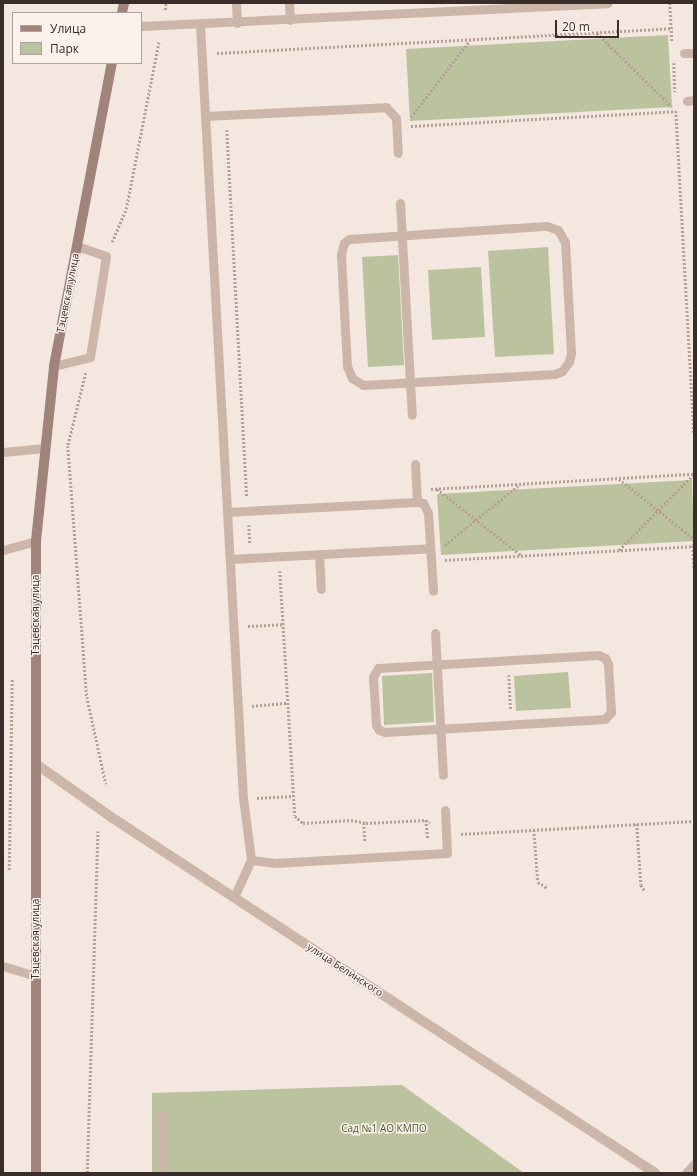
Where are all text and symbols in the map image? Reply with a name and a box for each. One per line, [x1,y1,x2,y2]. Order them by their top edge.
legend [12,12,142,64]
scale bar [557,12,621,38]
text: 20 m [562,18,590,35]
text: Улица [50,20,86,37]
text: Парк [50,40,79,57]
street label: Тэцевская улица [54,252,82,334]
street label: Тэцевская улица [30,575,42,655]
street label: Тэцевская улица [30,899,42,979]
street label: улица Белинского [305,941,385,999]
park label: Сад №1 АО КМПО [341,1123,427,1135]

